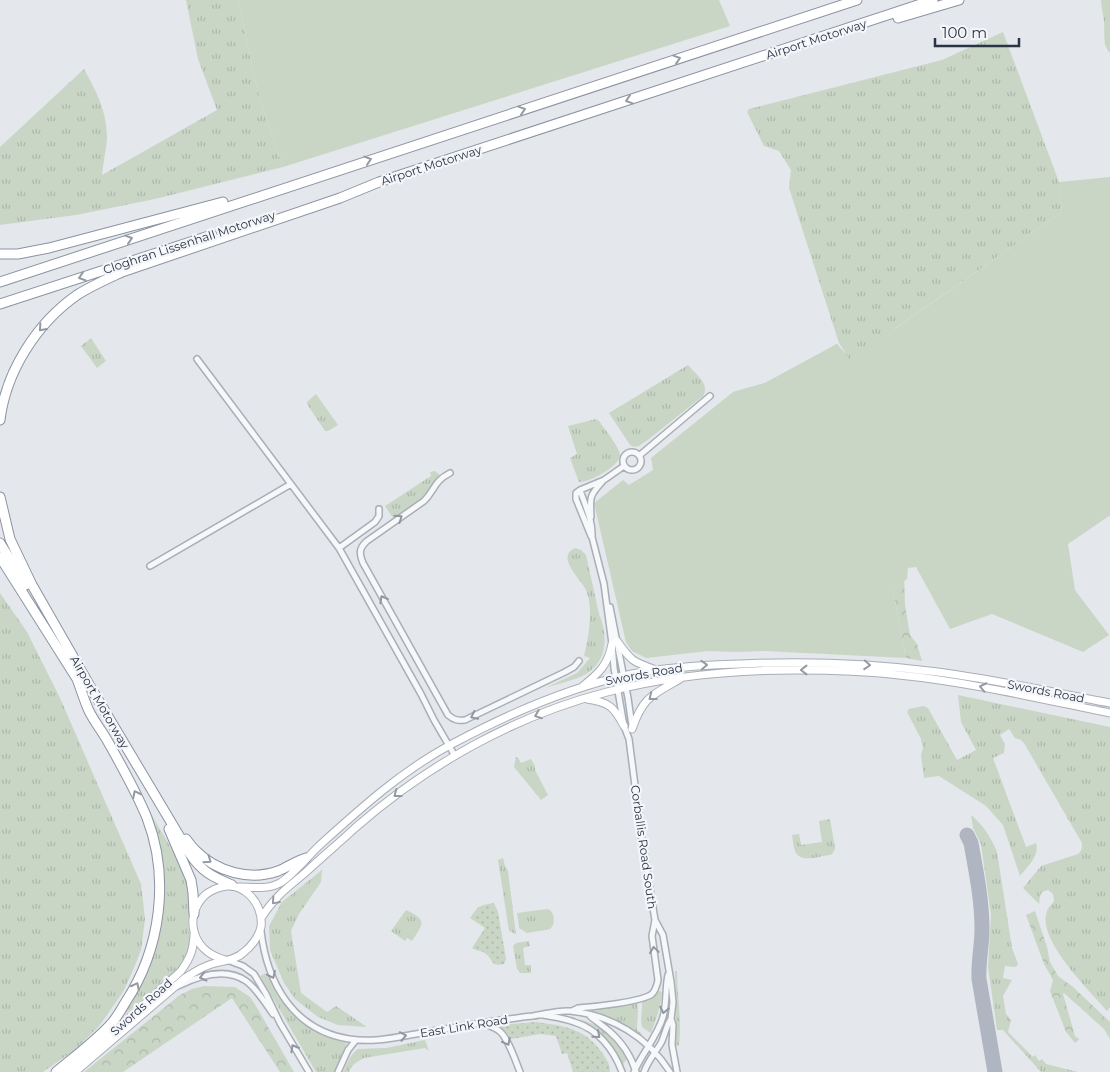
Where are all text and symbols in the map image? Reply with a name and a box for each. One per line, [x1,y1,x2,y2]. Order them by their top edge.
street label: Airport Motorway [764,15,869,62]
scale bar [935,15,1019,47]
text: 100 m [942,23,987,42]
one-way arrow [672,55,680,65]
one-way arrow [625,94,634,104]
one-way arrow [518,105,526,115]
street label: Airport Motorway [379,141,484,188]
one-way arrow [363,156,372,166]
street label: Cloghran Lissenhall Motorway [101,207,277,277]
one-way arrow [125,235,133,245]
one-way arrow [79,271,87,281]
one-way arrow [38,323,47,332]
one-way arrow [394,515,403,524]
one-way arrow [379,595,389,604]
street label: Airport Motorway [67,653,133,752]
one-way arrow [863,659,871,670]
street label: Swords Road [604,660,684,688]
one-way arrow [701,660,709,671]
one-way arrow [799,665,807,675]
street label: Swords Road [1006,676,1086,706]
one-way arrow [978,682,987,692]
one-way arrow [648,691,658,700]
one-way arrow [534,709,543,719]
one-way arrow [470,710,479,720]
street label: Corballis Road South [628,784,660,910]
one-way arrow [393,788,403,797]
one-way arrow [132,790,142,799]
one-way arrow [203,854,212,863]
one-way arrow [271,896,280,905]
one-way arrow [649,946,660,954]
one-way arrow [265,970,276,979]
one-way arrow [199,971,208,982]
street label: Swords Road [107,975,175,1039]
one-way arrow [130,982,140,991]
one-way arrow [659,1006,669,1015]
street label: East Link Road [419,1012,509,1040]
one-way arrow [591,1029,600,1038]
one-way arrow [399,1032,408,1042]
one-way arrow [501,1037,511,1046]
one-way arrow [291,1044,301,1053]

